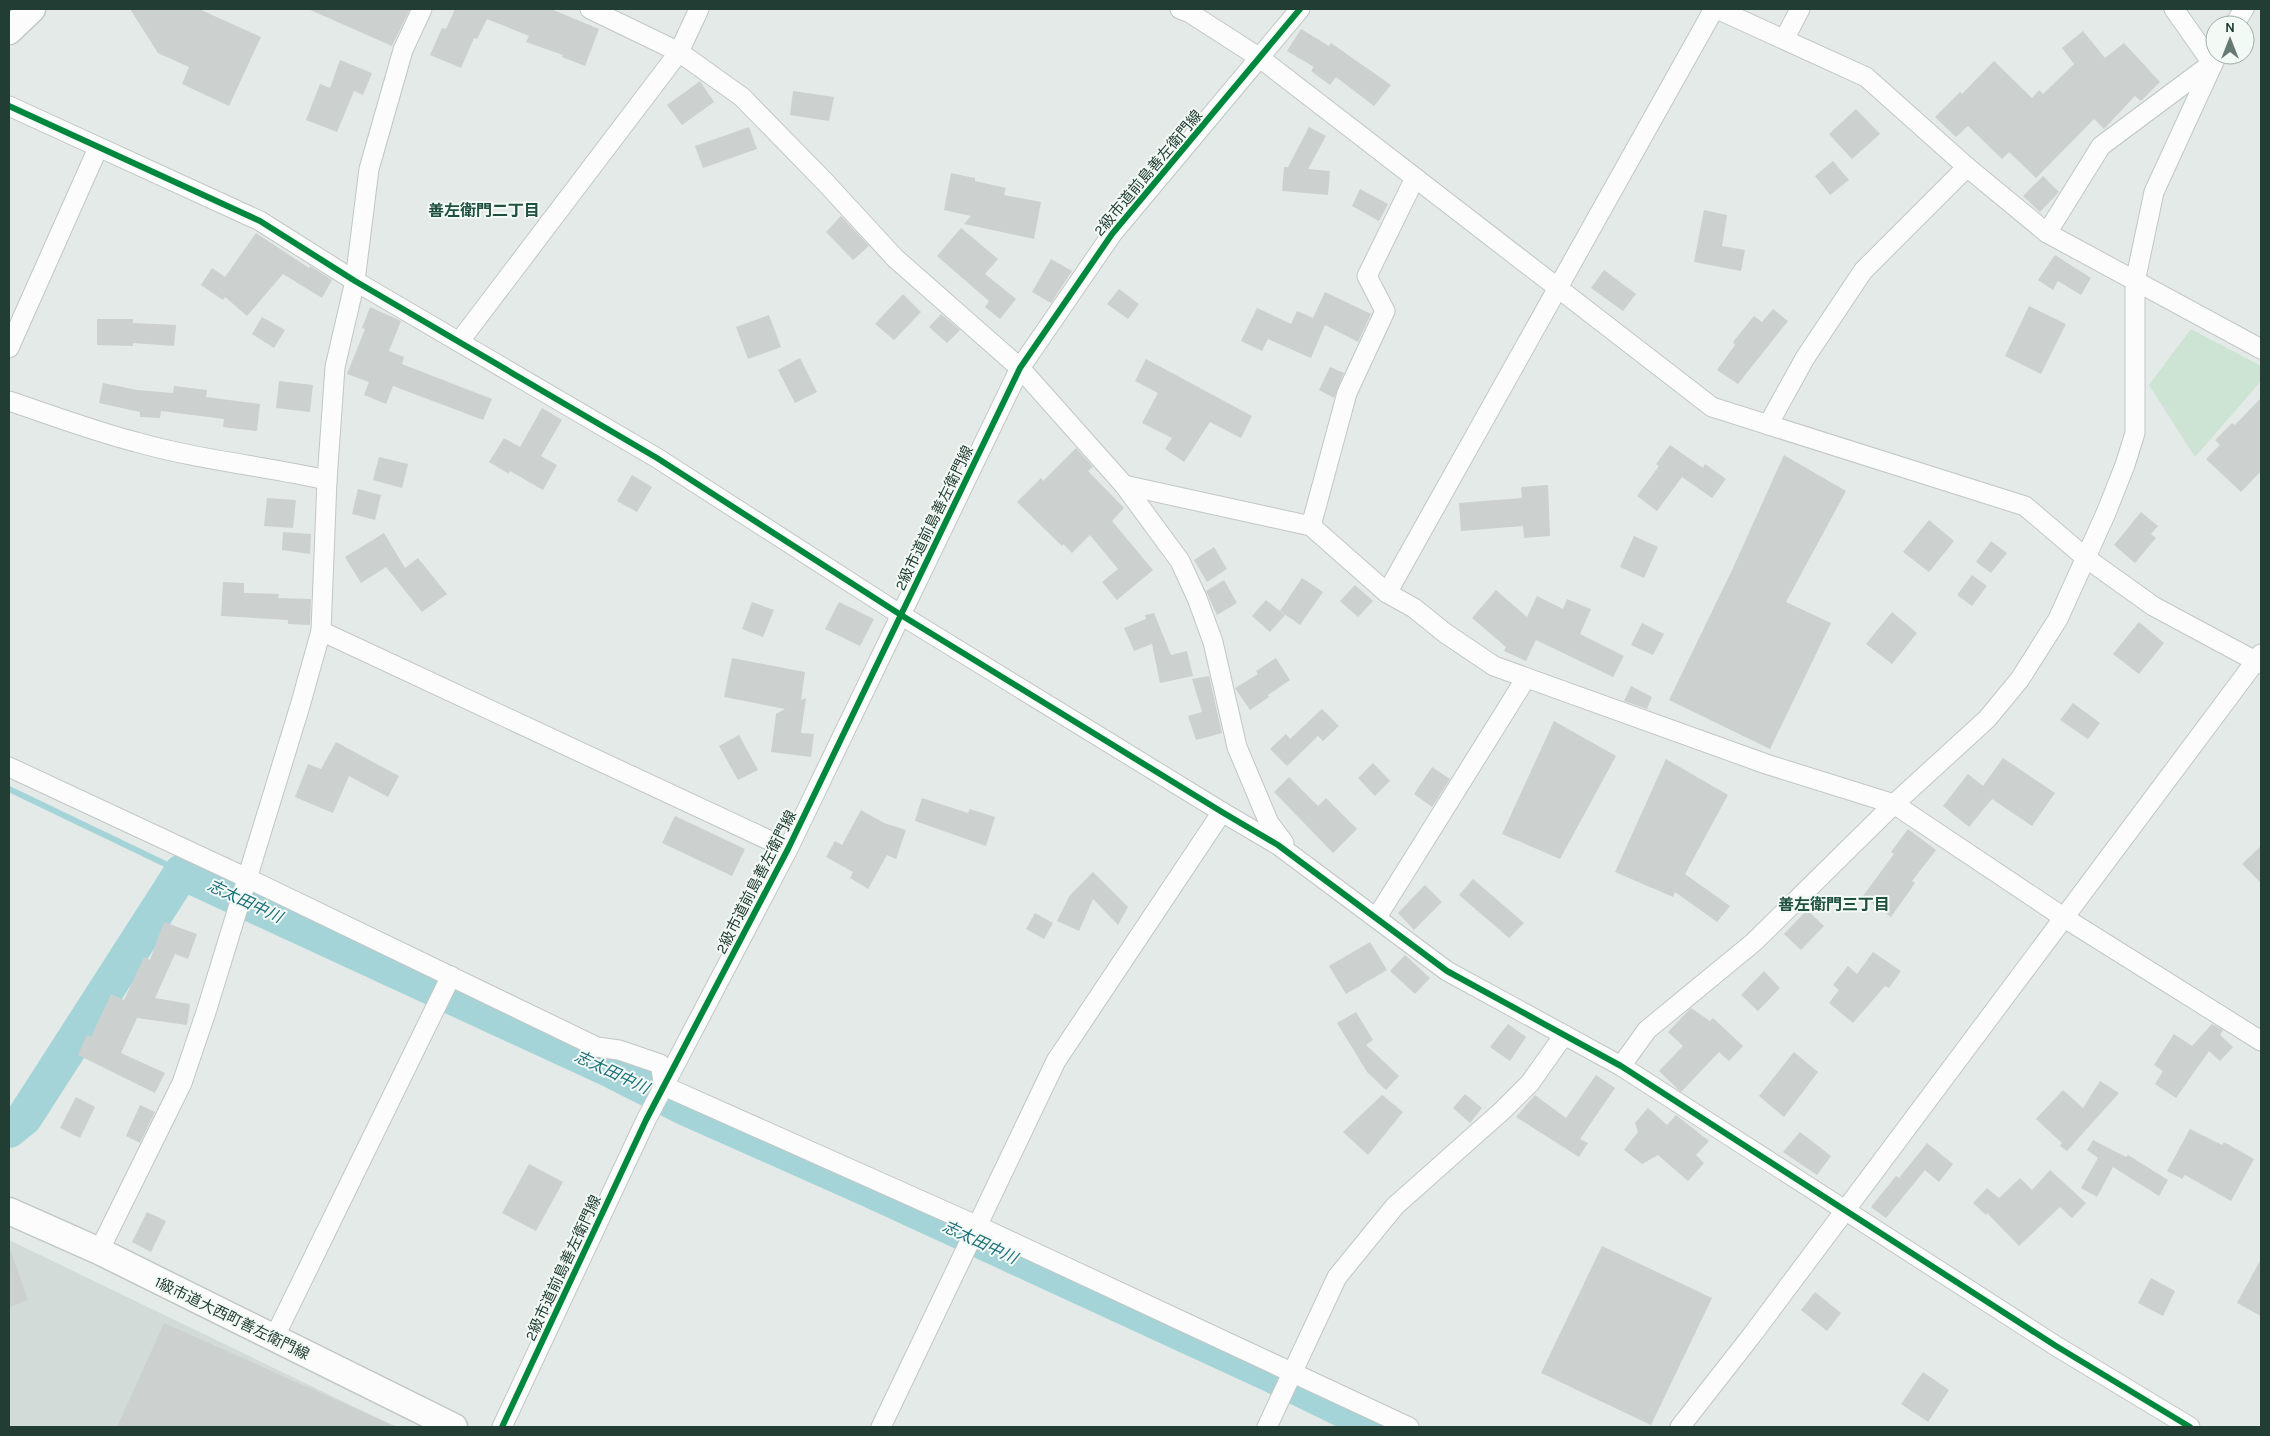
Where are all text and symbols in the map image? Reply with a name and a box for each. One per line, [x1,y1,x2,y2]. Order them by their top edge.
north arrow [2205,15,2255,65]
text: N [2225,19,2235,36]
street label: 2級市道前島善左衛門線 [1090,106,1206,240]
district label: 善左衛門二丁目 [428,201,540,220]
street label: 2級市道前島善左衛門線 [891,443,977,593]
street label: 2級市道前島善左衛門線 [712,807,800,957]
water label: 志太田中川 [205,875,287,927]
district label: 善左衛門三丁目 [1778,895,1890,914]
water label: 志太田中川 [572,1046,654,1098]
street label: 2級市道前島善左衛門線 [521,1192,605,1344]
water label: 志太田中川 [940,1216,1022,1268]
street label: 1級市道大西町善左衛門線 [152,1273,312,1363]

